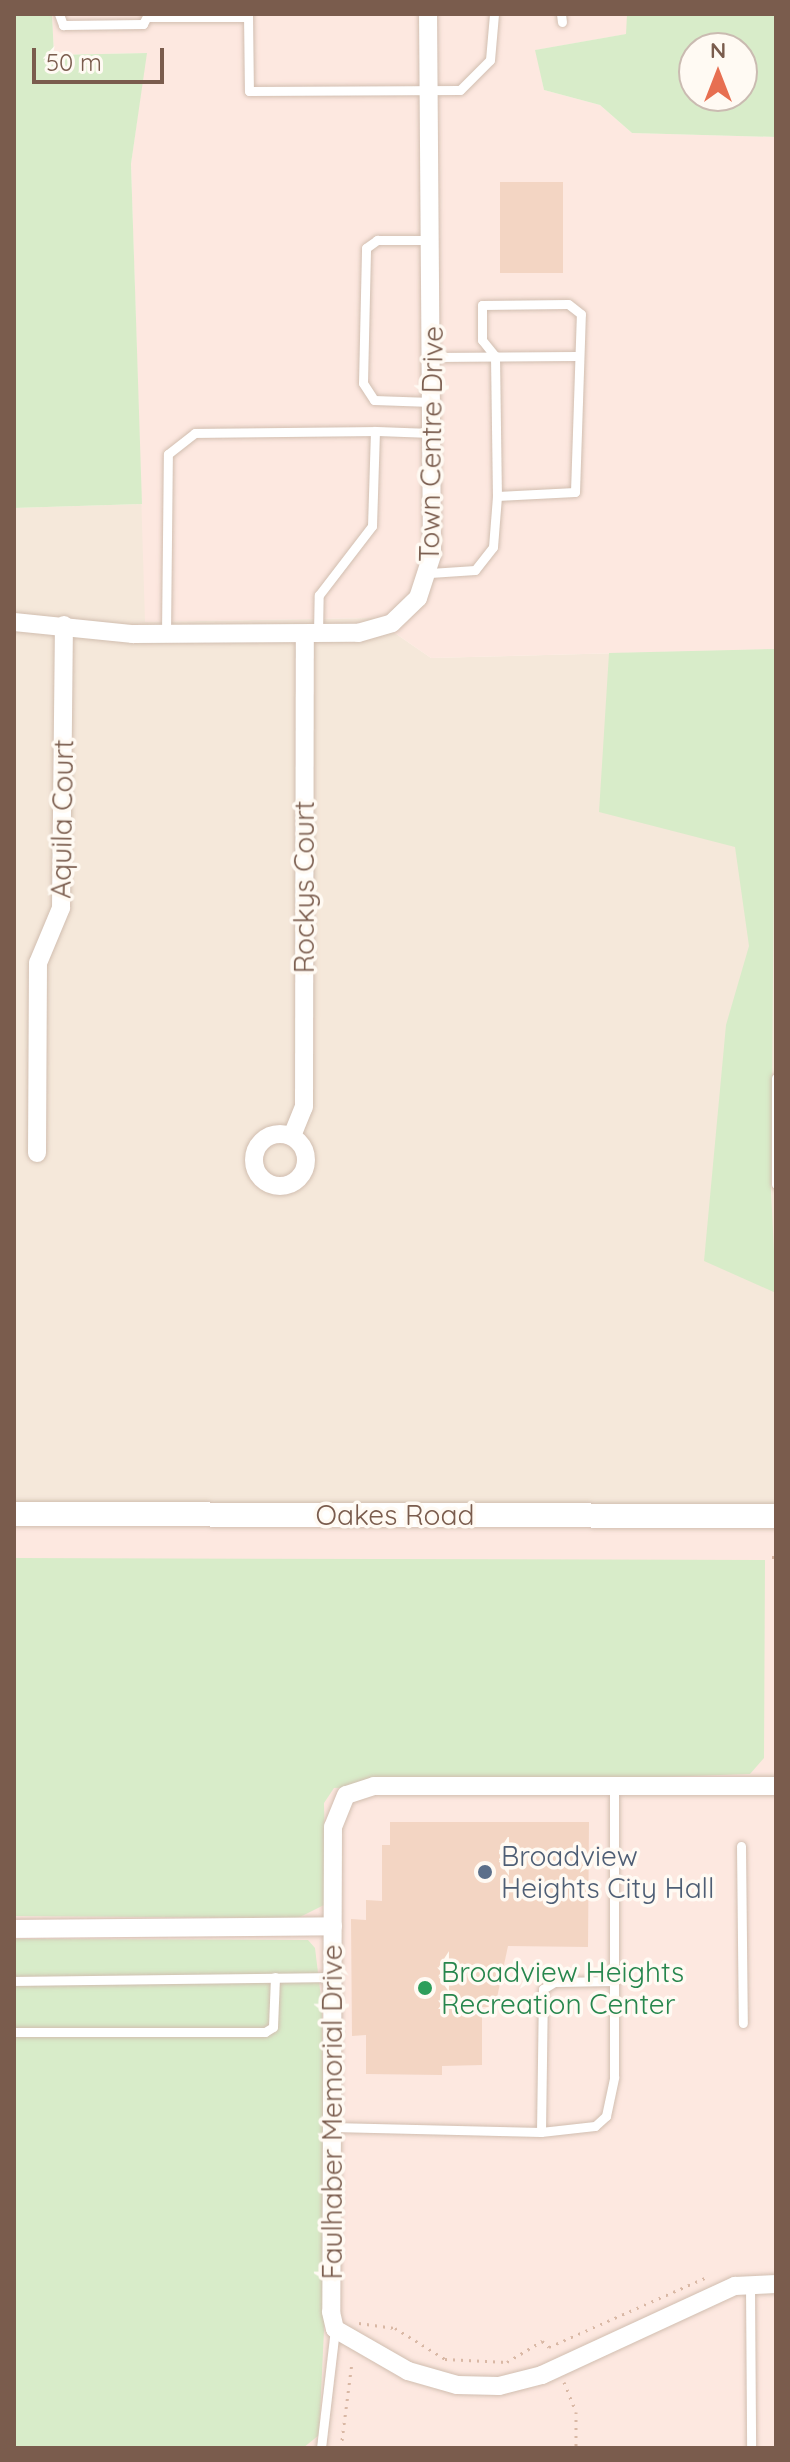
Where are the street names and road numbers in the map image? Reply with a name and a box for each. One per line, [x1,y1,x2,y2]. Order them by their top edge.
street label: Town Centre Drive [412,326,450,562]
street label: Aquila Court [44,739,80,899]
street label: Rockys Court [287,801,321,973]
street label: Oakes Road [316,1498,474,1532]
street label: Faulhaber Memorial Drive [315,1944,349,2280]

